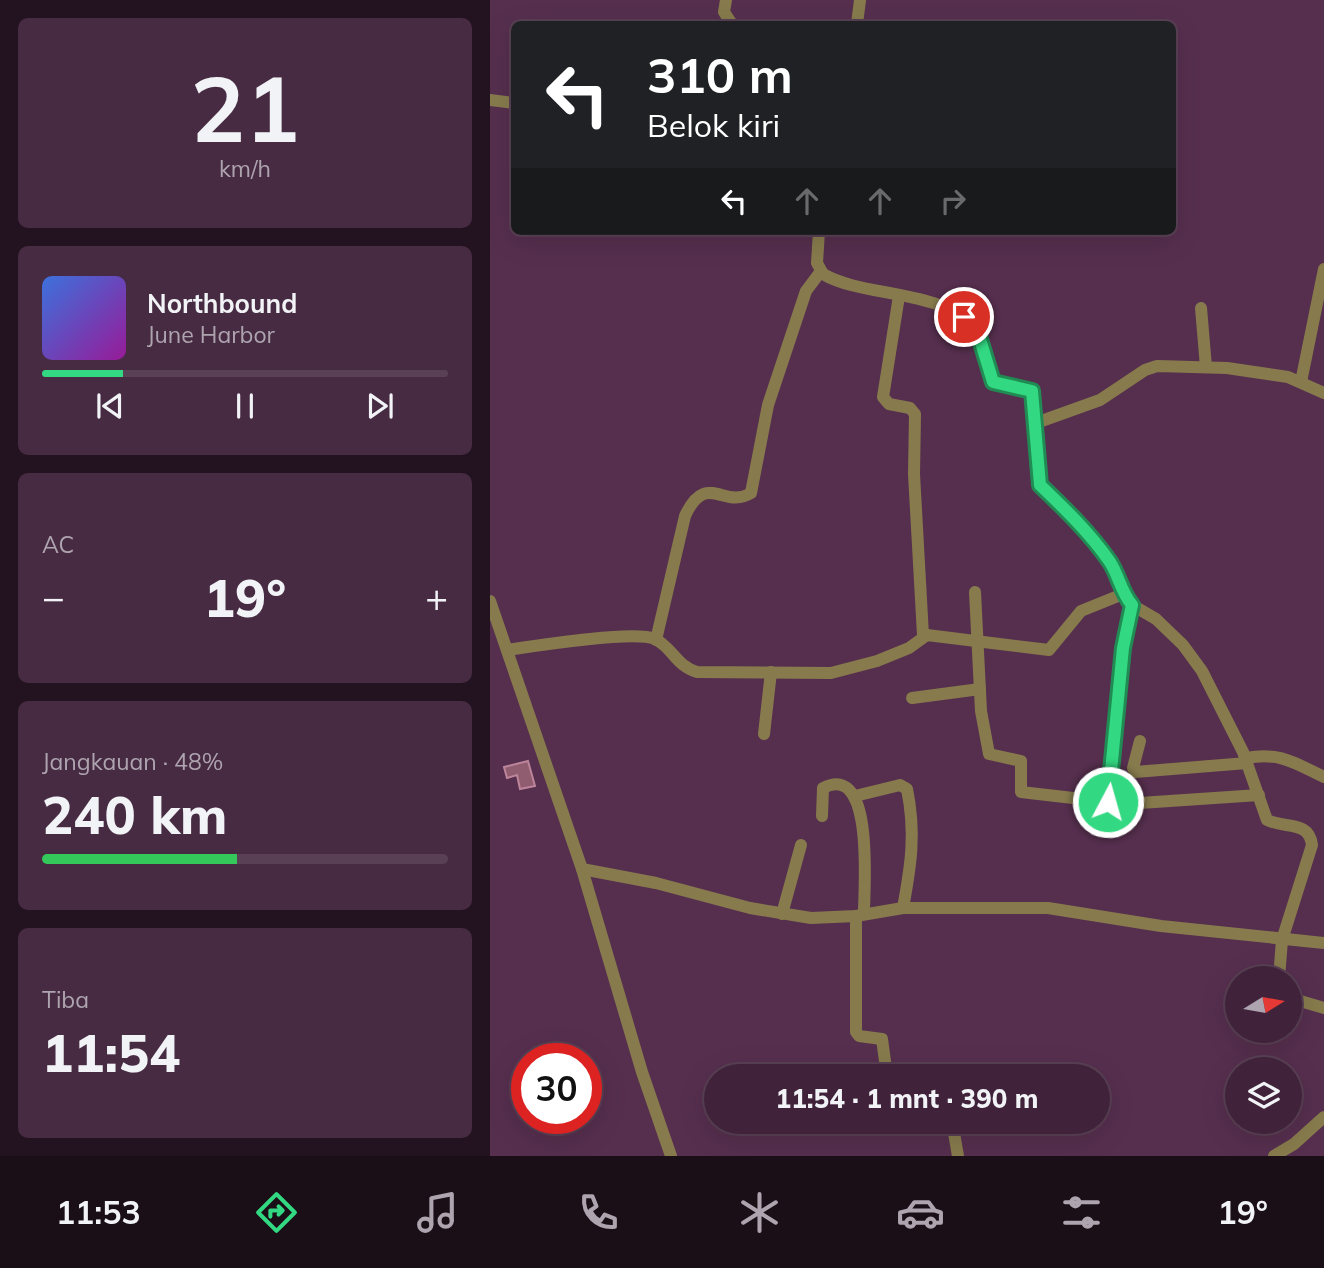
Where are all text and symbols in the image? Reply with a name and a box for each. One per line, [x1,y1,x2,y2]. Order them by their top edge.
text: 310 m [647,44,793,105]
icon: left [532,49,623,140]
text: 21 [190,51,300,165]
text: Belok kiri [647,105,780,145]
text: km/h [219,154,271,183]
icon: left [715,182,753,220]
icon: ahead [788,182,826,220]
icon: ahead [861,182,899,220]
icon: right [934,182,972,220]
text: Northbound [147,287,297,320]
pin [934,287,994,347]
icon: arrive [945,298,983,336]
text: June Harbor [147,320,275,349]
icon: previous [91,387,129,425]
icon: pause [226,387,264,425]
icon: next [361,387,399,425]
text: AC [42,530,74,559]
text: 19° [204,565,286,630]
text: − [42,573,65,621]
text: + [425,573,448,621]
text: Jangkauan · 48% [42,747,223,776]
position arrow [1071,765,1145,839]
text: 240 km [42,782,227,847]
north arrow [1225,966,1302,1043]
map controls [1225,966,1302,1134]
text: Tiba [42,985,89,1014]
text: 11:54 [42,1020,180,1085]
speed limit sign: 30 [511,1043,602,1134]
button: layers [1225,1057,1302,1134]
text: 11:54 · 1 mnt · 390 m [776,1082,1038,1115]
icon: directions [252,1188,301,1237]
icon: music [413,1188,462,1237]
icon: phone [574,1188,623,1237]
icon: climate [735,1188,784,1237]
icon: car [896,1188,945,1237]
icon: filters [1057,1188,1106,1237]
text: 11:53 [56,1192,141,1232]
text: 19° [1217,1192,1268,1232]

